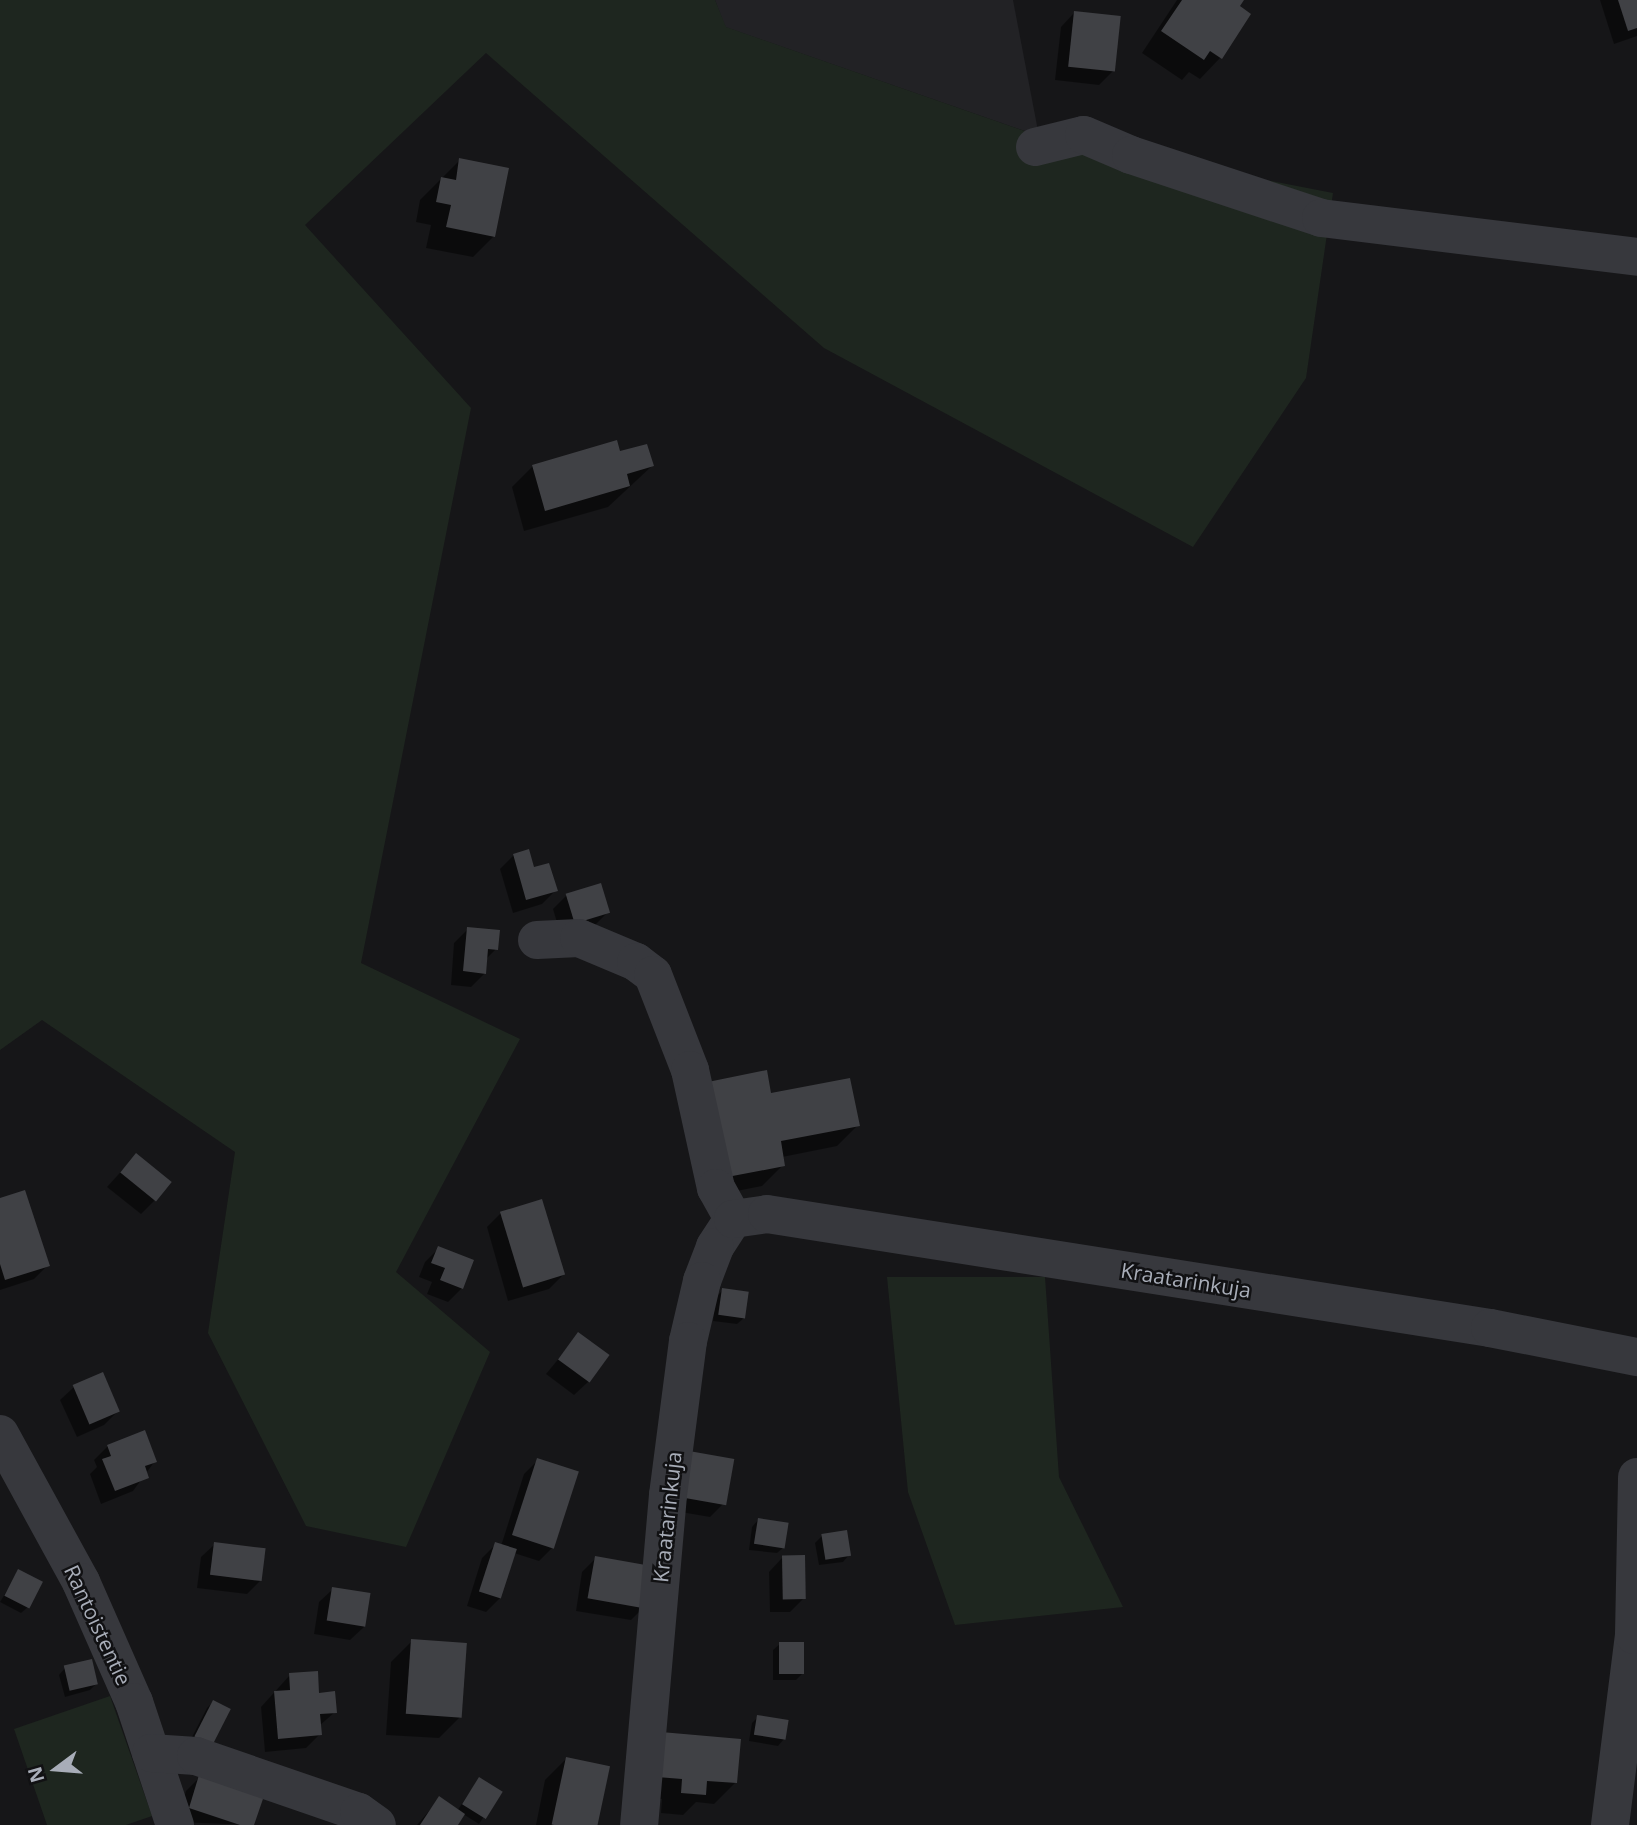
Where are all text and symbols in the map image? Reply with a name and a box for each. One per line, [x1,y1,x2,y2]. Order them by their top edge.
street label: Kraatarinkuja [1119,1257,1253,1303]
street label: Kraatarinkuja [648,1450,686,1584]
street label: Rantoistentie [59,1561,137,1689]
north arrow [21,1734,91,1804]
text: N [21,1764,50,1786]

